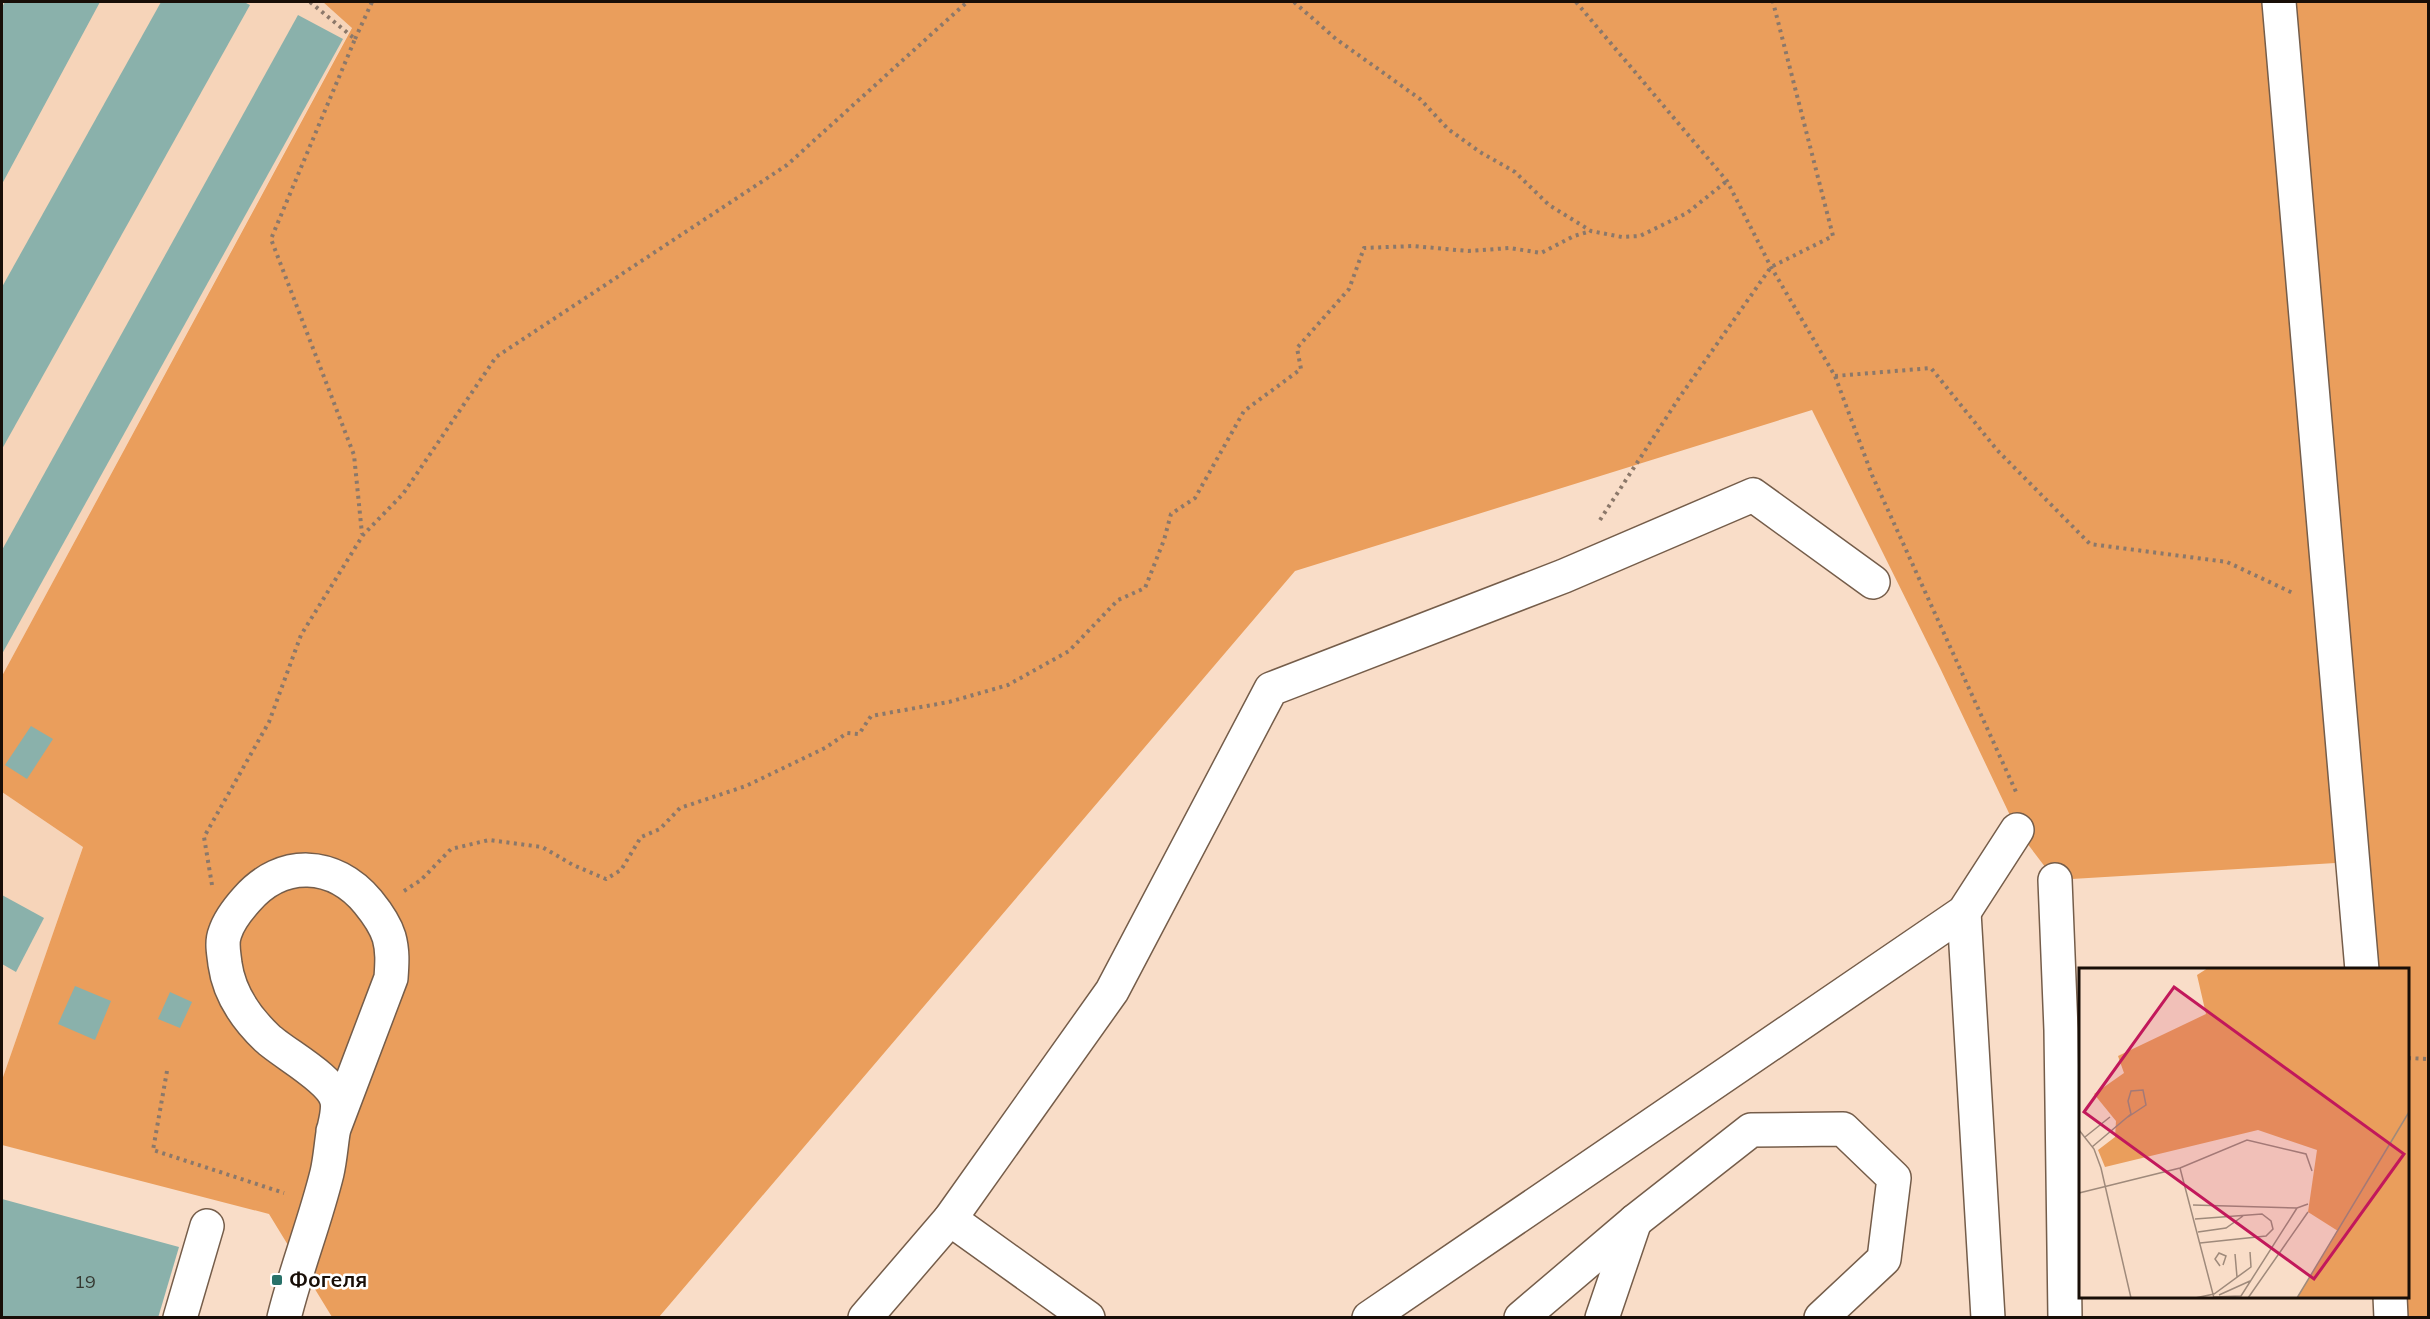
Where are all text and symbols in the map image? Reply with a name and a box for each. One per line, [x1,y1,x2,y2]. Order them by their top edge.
inset map [2079,968,2409,1298]
place label: Фогеля [289,1266,367,1292]
house number: 19 [74,1270,96,1293]
marker: Фогеля [270,1273,284,1287]

